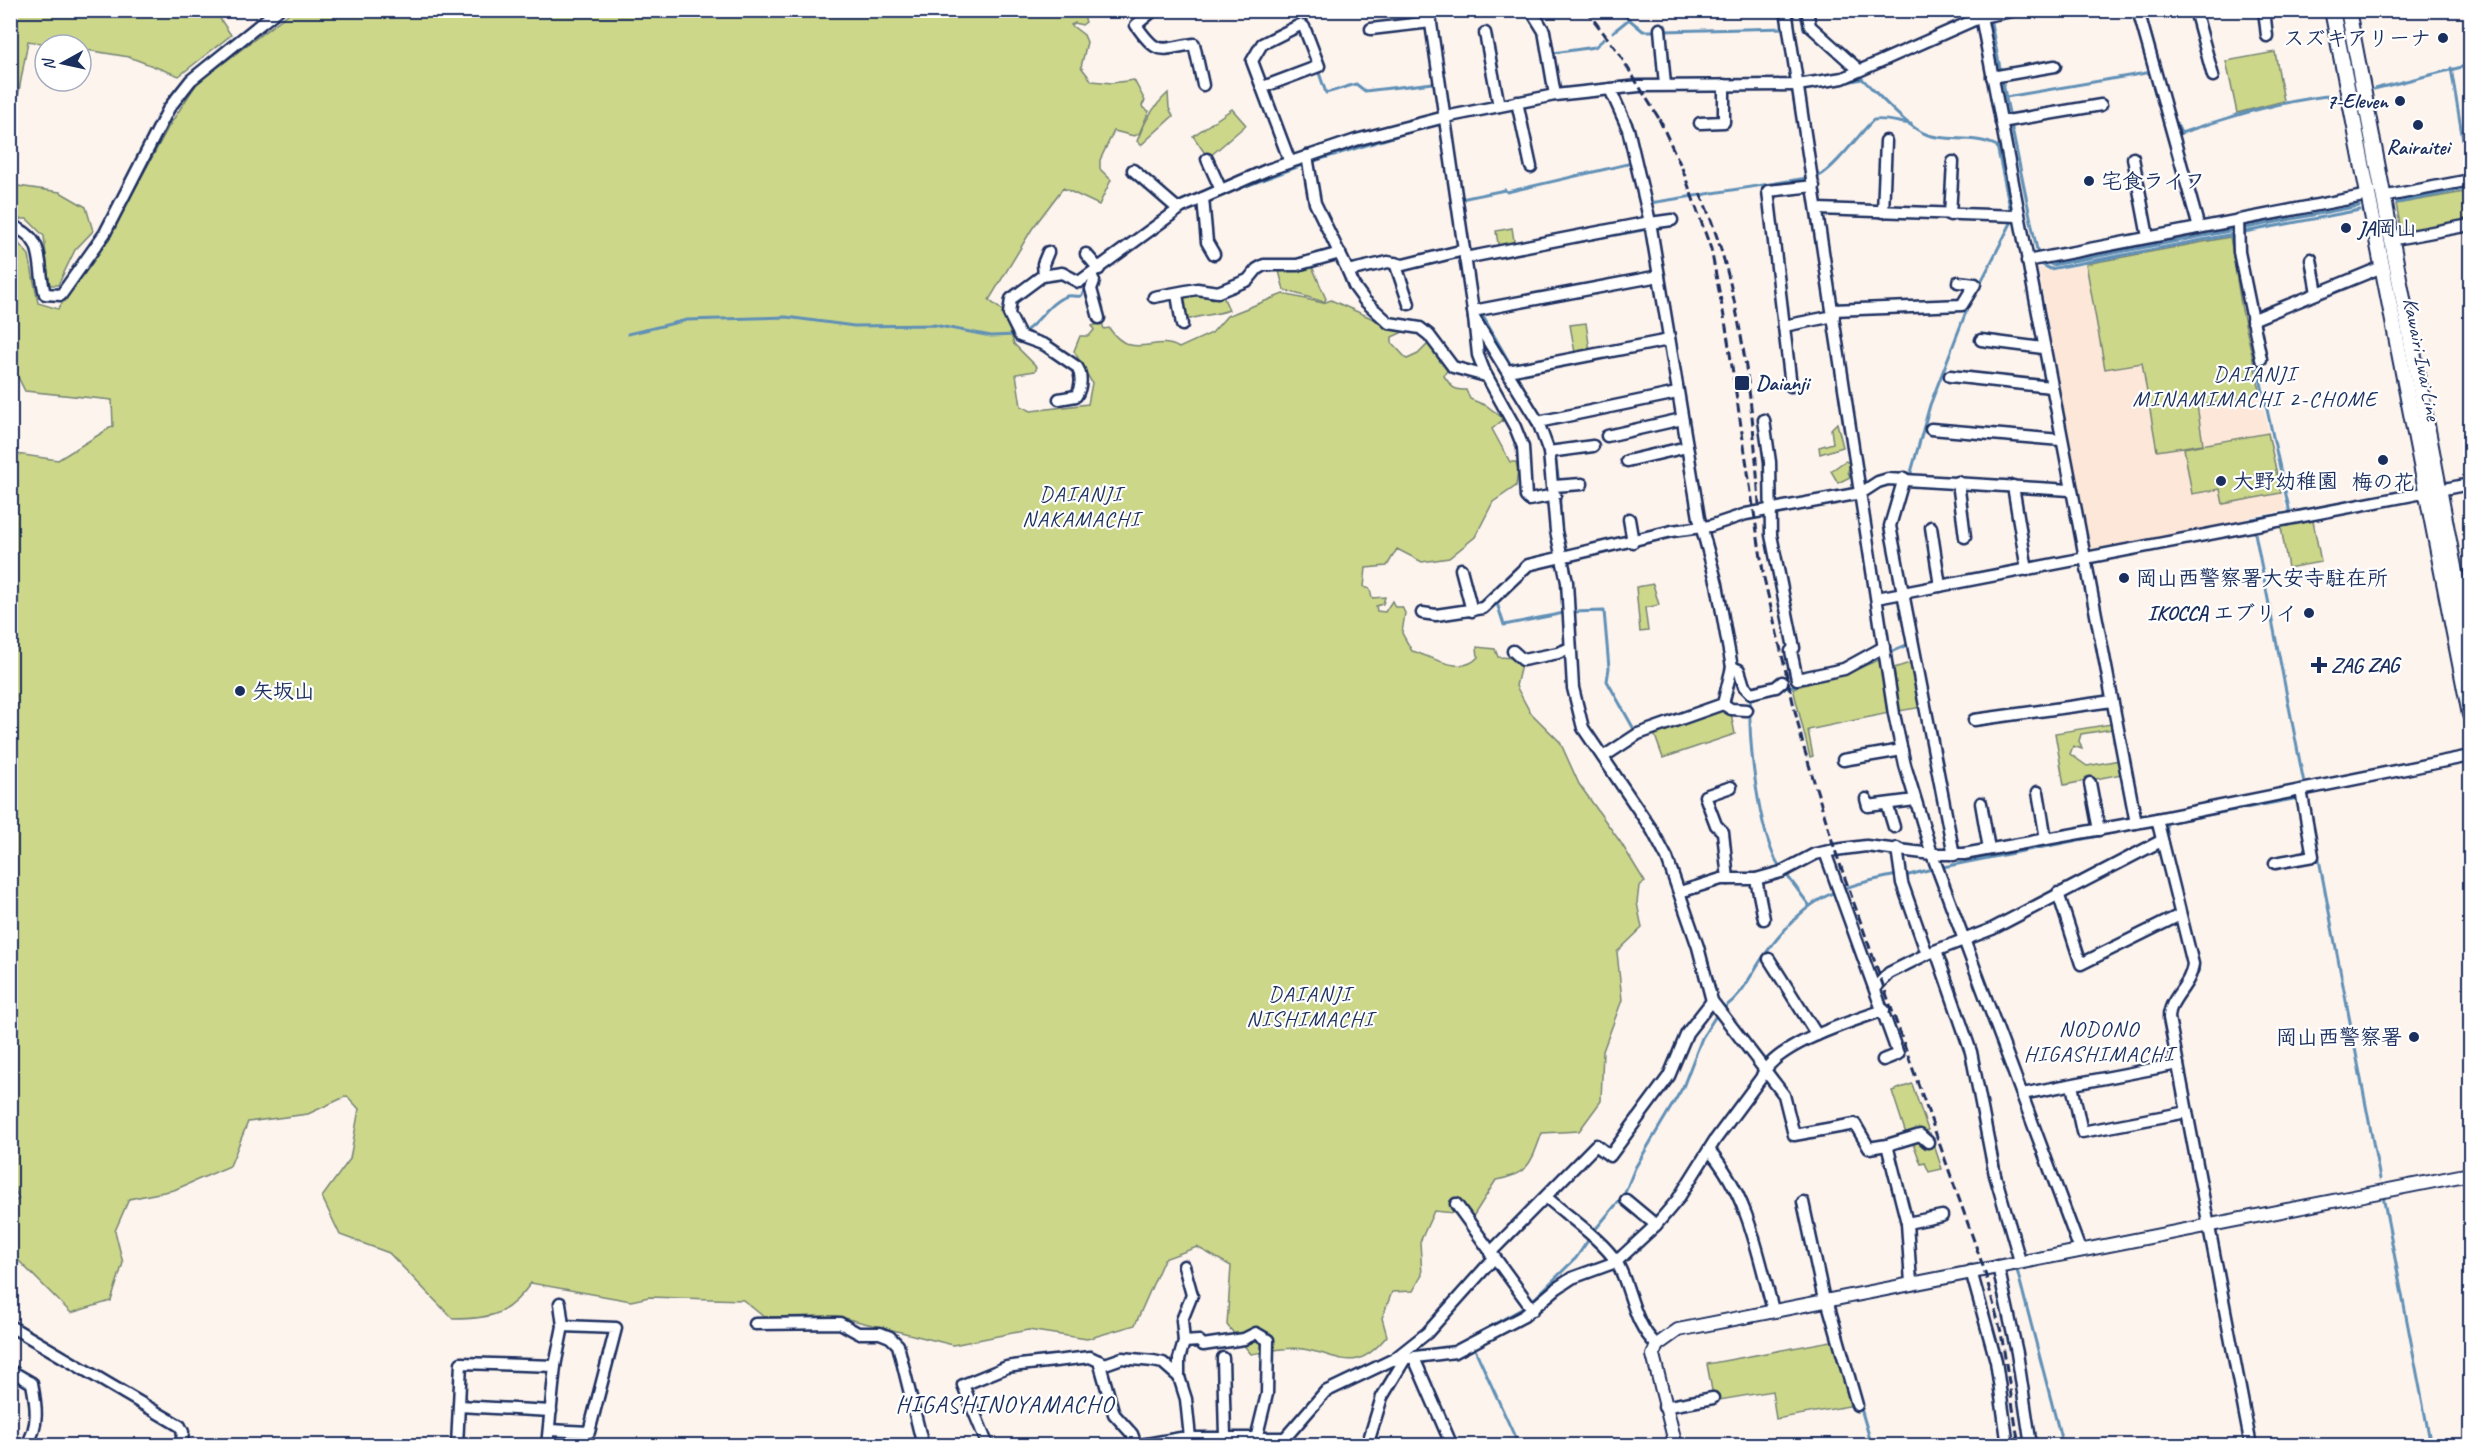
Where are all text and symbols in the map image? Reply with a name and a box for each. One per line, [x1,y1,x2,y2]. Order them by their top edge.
place label: スズキアリーナ [2283,25,2431,51]
marker: スズキアリーナ [2436,31,2450,45]
north arrow [33,33,93,93]
text: N [38,56,60,71]
place label: 7-Eleven [2326,88,2389,114]
marker: 7-Eleven [2393,94,2407,108]
marker: Rairaitei [2411,118,2425,132]
place label: Rairaitei [2386,134,2453,160]
place label: 宅食ライフ [2101,168,2206,194]
marker: 宅食ライフ [2082,174,2096,188]
place label: JA岡山 [2356,215,2417,241]
marker: JA岡山 [2339,221,2353,235]
street label: Kawairi Iwai Line [2397,295,2447,424]
district label: DAIANJI MINAMIMACHI 2-CHOME [2133,360,2379,413]
place label: Daianji [1756,370,1812,396]
marker: Daianji [1733,374,1751,392]
marker: 梅の花 [2376,453,2390,467]
place label: 大野幼稚園 [2233,468,2338,494]
place label: 梅の花 [2352,469,2415,495]
marker: 大野幼稚園 [2214,474,2228,488]
district label: DAIANJI NAKAMACHI [1022,480,1144,533]
place label: 岡山西警察署大安寺駐在所 [2136,565,2388,591]
marker: 岡山西警察署大安寺駐在所 [2117,571,2131,585]
place label: IKOCCA エブリイ [2147,600,2297,626]
marker: IKOCCA エブリイ [2302,606,2316,620]
place label: ZAG ZAG [2331,652,2402,678]
marker: ZAG ZAG [2312,658,2326,672]
place label: 矢坂山 [252,678,315,704]
marker: 矢坂山 [233,684,247,698]
district label: DAIANJI NISHIMACHI [1246,980,1377,1033]
district label: NODONO HIGASHIMACHI [2024,1015,2178,1068]
place label: 岡山西警察署 [2276,1024,2402,1050]
marker: 岡山西警察署 [2407,1030,2421,1044]
district label: HIGASHINOYAMACHO [896,1389,1116,1419]

